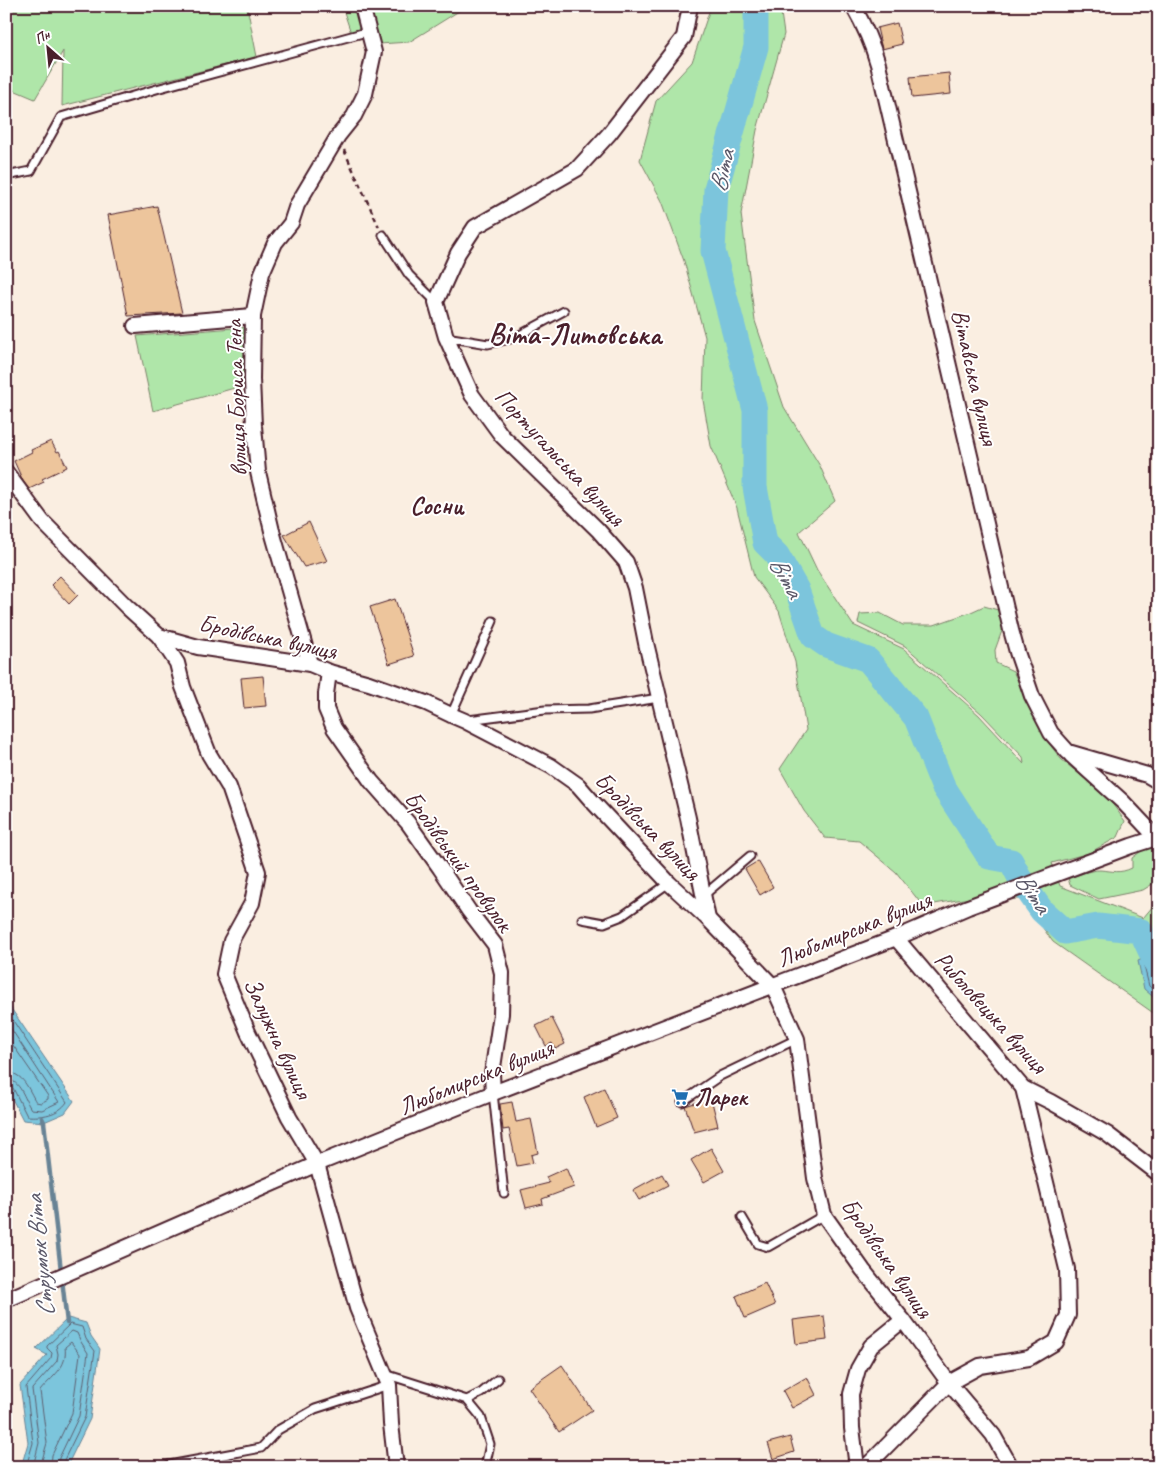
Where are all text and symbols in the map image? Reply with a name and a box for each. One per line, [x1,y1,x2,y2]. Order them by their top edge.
north arrow [22,22,72,72]
text: Пн [32,26,53,48]
water label: Віта [702,145,743,195]
street label: Вітавська вулиця [945,306,1005,449]
district label: Віта-Литовська [489,316,664,353]
street label: вулиця Бориса Тена [218,318,254,477]
street label: Португальська вулиця [488,382,633,533]
district label: Сосни [410,490,466,522]
water label: Віта [762,551,811,605]
street label: Бродівська вулиця [196,608,341,667]
street label: Бродівська вулиця [589,765,708,888]
street label: Бродівський провулок [398,785,521,939]
water label: Віта [1008,867,1059,921]
street label: Любомирська вулиця [772,884,937,974]
street label: Риболовецька вулиця [928,945,1055,1080]
street label: Залужна вулиця [237,973,320,1105]
street label: Любомирська вулиця [394,1032,559,1122]
place label: Ларек [694,1082,749,1112]
supermarket icon: Ларек [670,1087,690,1107]
water label: Струмок Віта [17,1192,62,1318]
street label: Бродівська вулиця [835,1192,940,1325]

